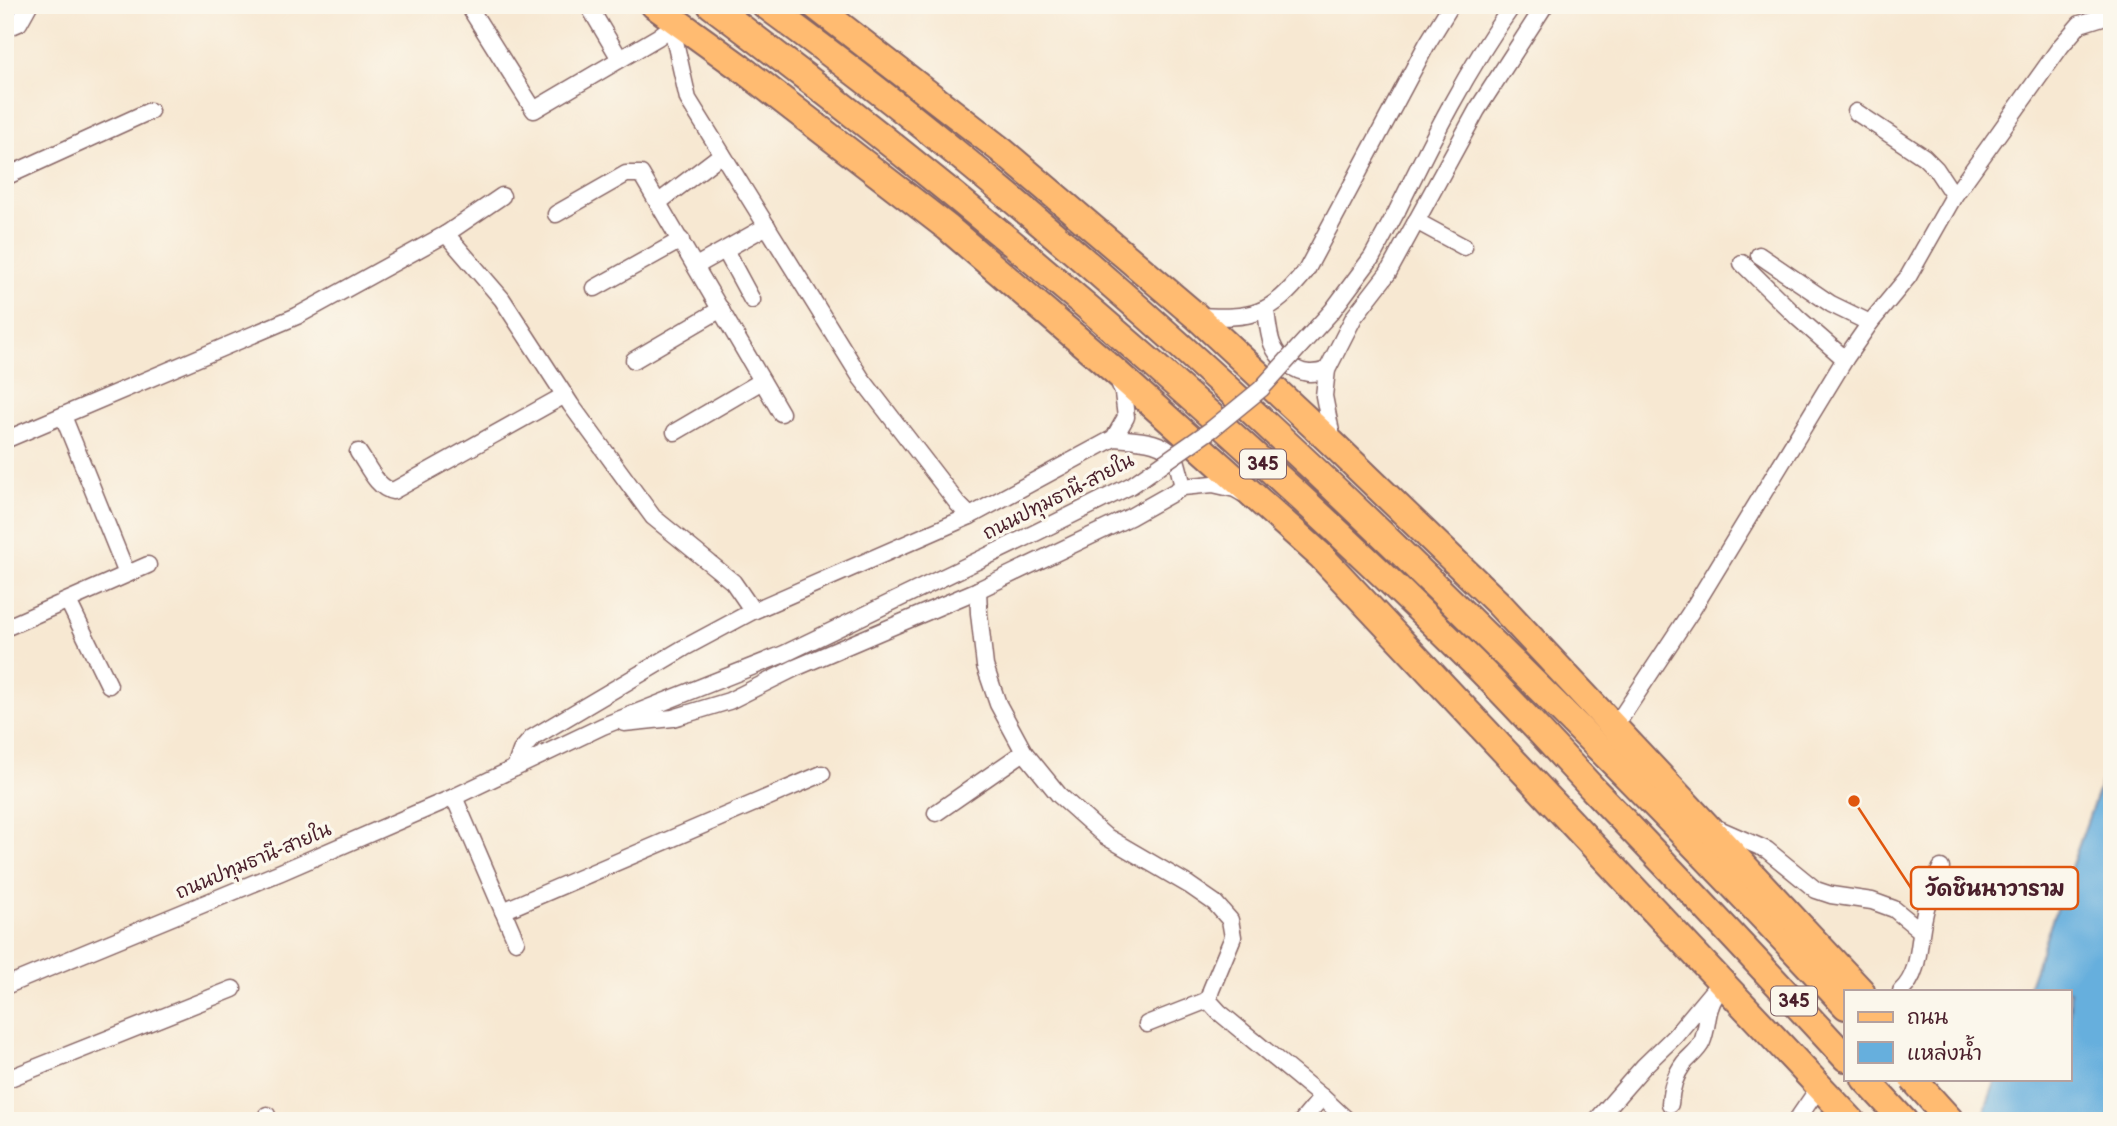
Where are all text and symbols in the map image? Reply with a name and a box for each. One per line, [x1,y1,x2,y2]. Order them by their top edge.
street label: ถนนปทุมธานี-สายใน [978,447,1139,547]
road number: 345 [1240,450,1286,478]
street label: ถนนปทุมธานี-สายใน [172,816,336,906]
callout: วัดชินนาวาราม [1911,867,2078,909]
text: วัดชินนาวาราม [1925,876,2065,902]
road number: 345 [1771,986,1817,1016]
legend [1844,990,2072,1080]
text: ถนน [1907,1005,1948,1030]
text: แหล่งน้ำ [1907,1034,1982,1066]

